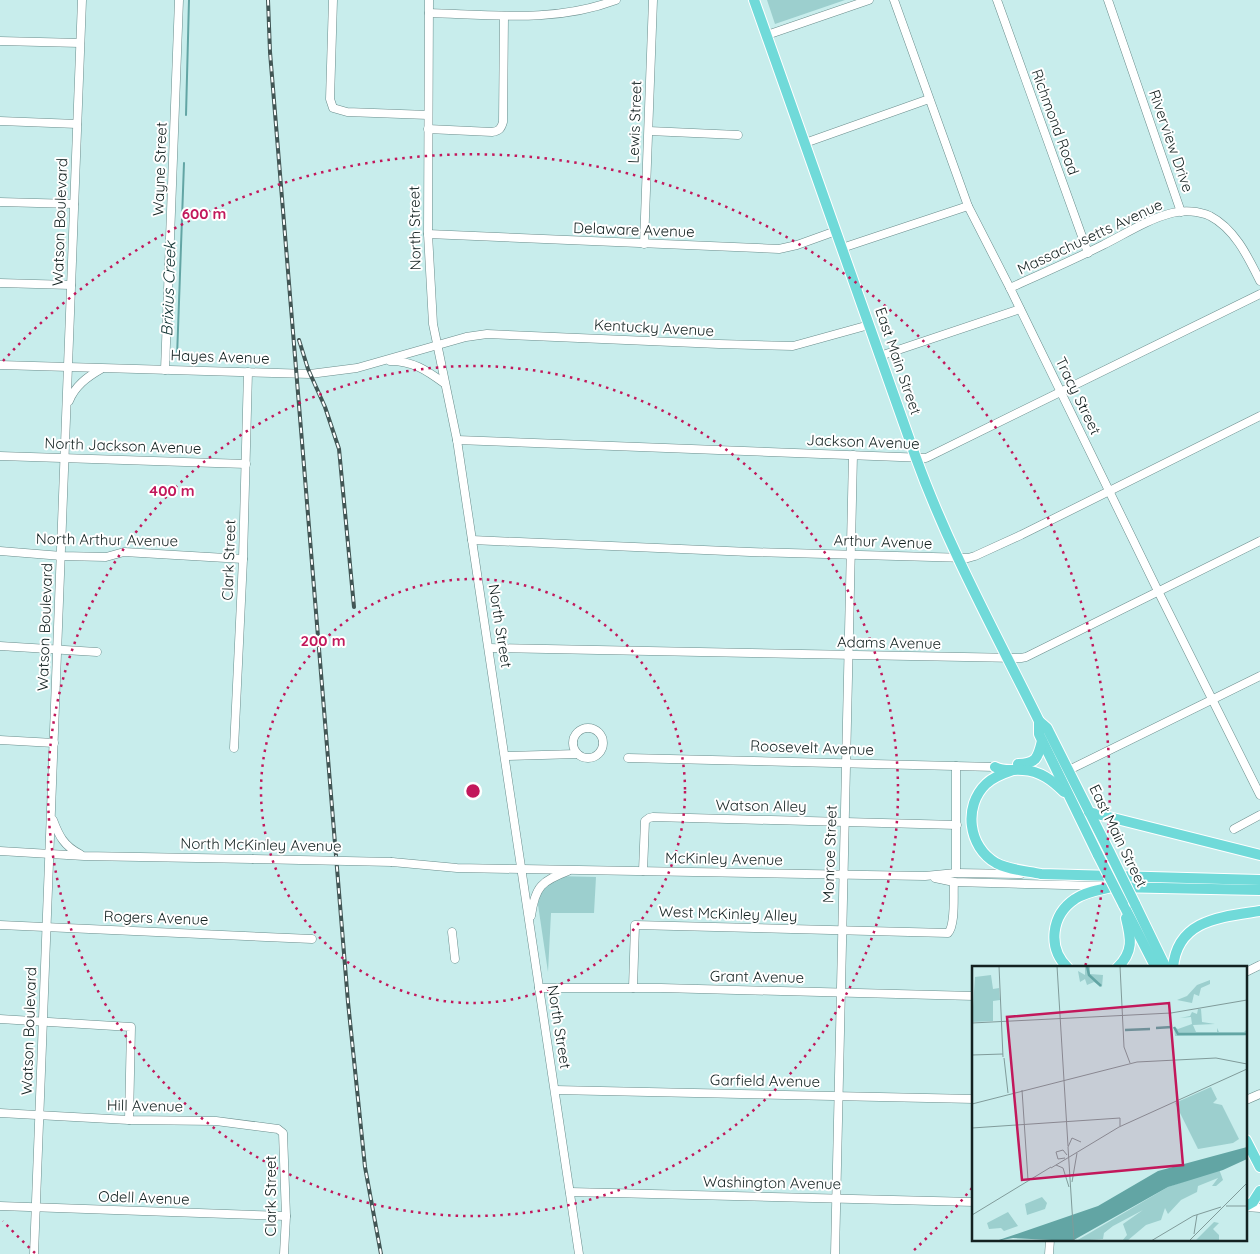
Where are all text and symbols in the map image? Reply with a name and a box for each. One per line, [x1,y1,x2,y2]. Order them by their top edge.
street label: Richmond Road [1027,66,1083,177]
street label: Lewis Street [624,80,645,164]
street label: Riverview Drive [1145,87,1198,195]
street label: Wayne Street [148,122,171,216]
street label: Watson Boulevard [48,158,71,286]
street label: North Street [404,186,425,270]
street label: Massachusetts Avenue [1014,195,1165,279]
text: 600 m [182,204,226,223]
street label: Delaware Avenue [573,218,695,241]
water label: Brixius Creek [156,240,180,337]
street label: East Main Street [871,305,926,417]
street label: Kentucky Avenue [593,315,715,340]
street label: Hayes Avenue [170,345,270,368]
street label: Tracy Street [1051,354,1105,438]
street label: Jackson Avenue [806,430,920,453]
street label: North Jackson Avenue [44,433,202,458]
text: 400 m [149,481,195,500]
street label: Clark Street [218,519,239,601]
street label: North Arthur Avenue [36,529,178,550]
street label: Arthur Avenue [833,530,933,553]
street label: Watson Boulevard [33,563,56,691]
street label: North Street [485,583,516,669]
text: 200 m [301,631,346,650]
street label: Adams Avenue [837,632,941,653]
street label: Roosevelt Avenue [750,736,874,759]
street label: East Main Street [1085,781,1152,890]
centre of rings [464,782,482,800]
street label: Watson Alley [715,795,807,816]
street label: Monroe Street [818,805,841,903]
street label: North McKinley Avenue [180,834,342,855]
street label: McKinley Avenue [665,848,783,869]
street label: West McKinley Alley [658,902,798,925]
street label: Rogers Avenue [103,906,209,929]
street label: Grant Avenue [710,966,804,987]
inset map [972,966,1248,1242]
street label: Watson Boulevard [17,967,40,1095]
street label: North Street [544,984,575,1070]
street label: Garfield Avenue [710,1070,820,1091]
street label: Hill Avenue [107,1095,183,1116]
street label: Clark Street [261,1155,280,1237]
street label: Washington Avenue [703,1172,841,1193]
street label: Odell Avenue [98,1186,190,1209]

